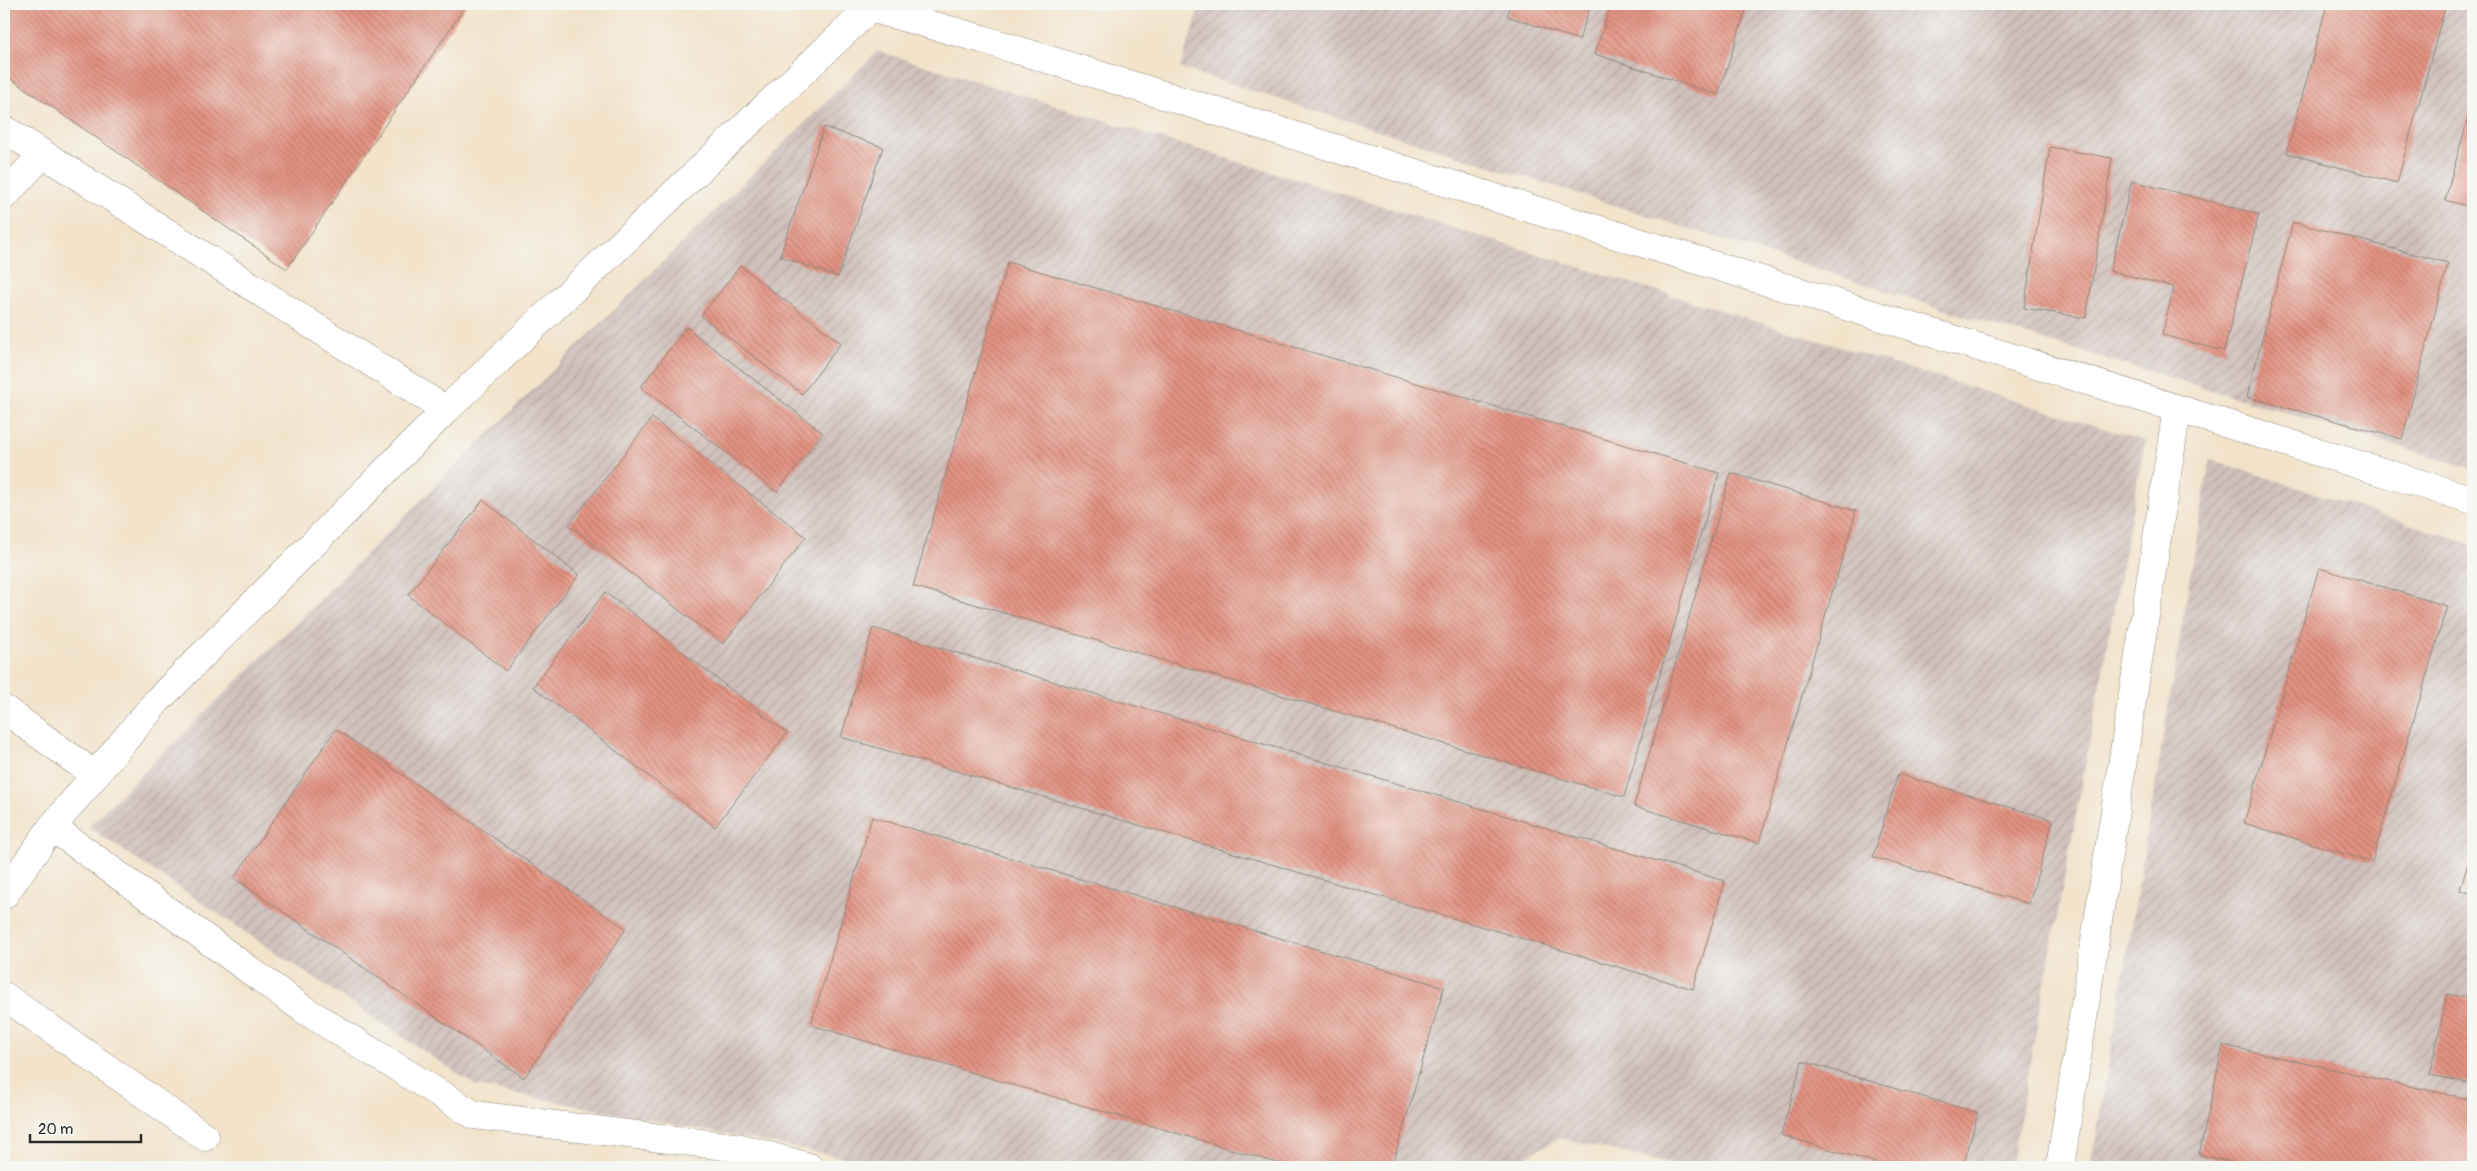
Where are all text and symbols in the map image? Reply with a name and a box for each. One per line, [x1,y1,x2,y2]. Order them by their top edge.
scale bar [30,1111,141,1143]
text: 20 m [38,1120,73,1139]

